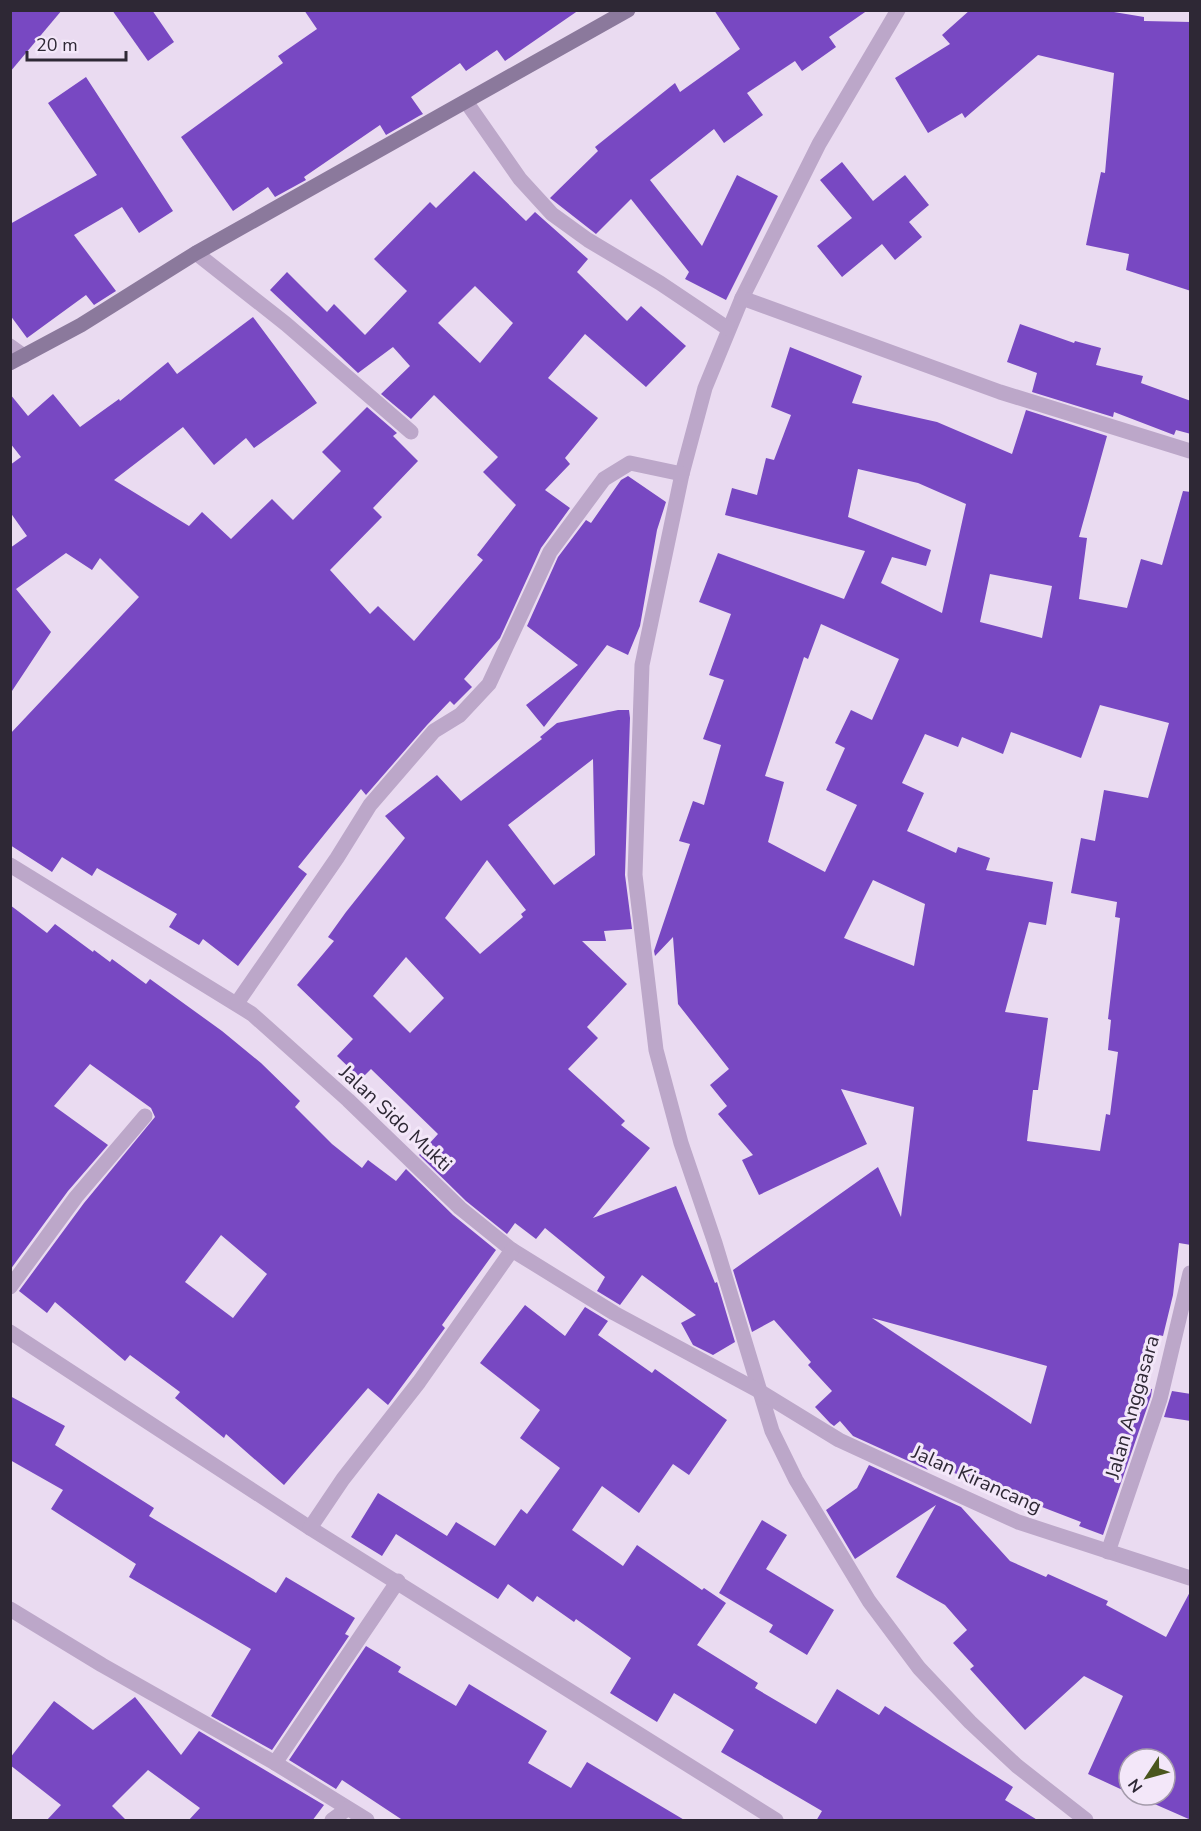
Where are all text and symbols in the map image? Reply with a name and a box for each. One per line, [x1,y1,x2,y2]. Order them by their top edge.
scale bar [27,24,126,62]
text: 20 m [36,33,78,57]
street label: Jalan Sido Mukti [333,1058,458,1178]
street label: Jalan Anggasara [1099,1332,1166,1483]
street label: Jalan Kirancang [907,1438,1046,1520]
north arrow [1117,1747,1177,1807]
text: N [1123,1774,1148,1797]

